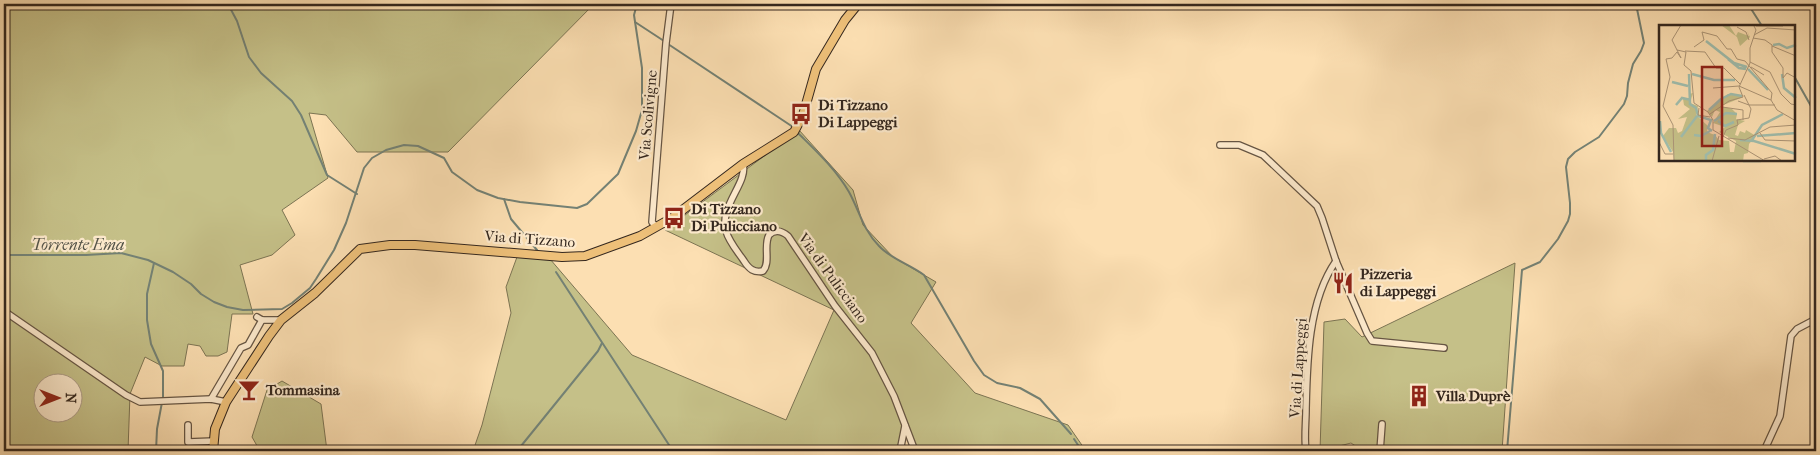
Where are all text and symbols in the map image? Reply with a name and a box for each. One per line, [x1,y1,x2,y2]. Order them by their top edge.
inset map [1659,25,1795,161]
street label: Via Scolivigne [635,69,661,162]
place label: Di Tizzano Di Lappeggi [818,96,898,131]
bus stop icon: Di Tizzano Di Lappeggi [788,101,814,127]
place label: Di Tizzano Di Pulicciano [691,200,777,235]
bus stop icon: Di Tizzano Di Pulicciano [661,205,687,231]
street label: Via di Tizzano [483,227,576,251]
street label: Via di Pulicciano [794,229,872,327]
water label: Torrente Ema [32,235,124,254]
place label: Pizzeria di Lappeggi [1360,265,1437,300]
restaurant icon: Pizzeria di Lappeggi [1330,270,1356,296]
street label: Via di Lappeggi [1285,317,1311,420]
north arrow [32,372,82,422]
bar icon: Tommasina [236,377,262,403]
place label: Tommasina [265,381,341,399]
building icon: Villa Duprè [1406,383,1432,409]
place label: Villa Duprè [1435,387,1511,405]
text: N [62,393,79,404]

